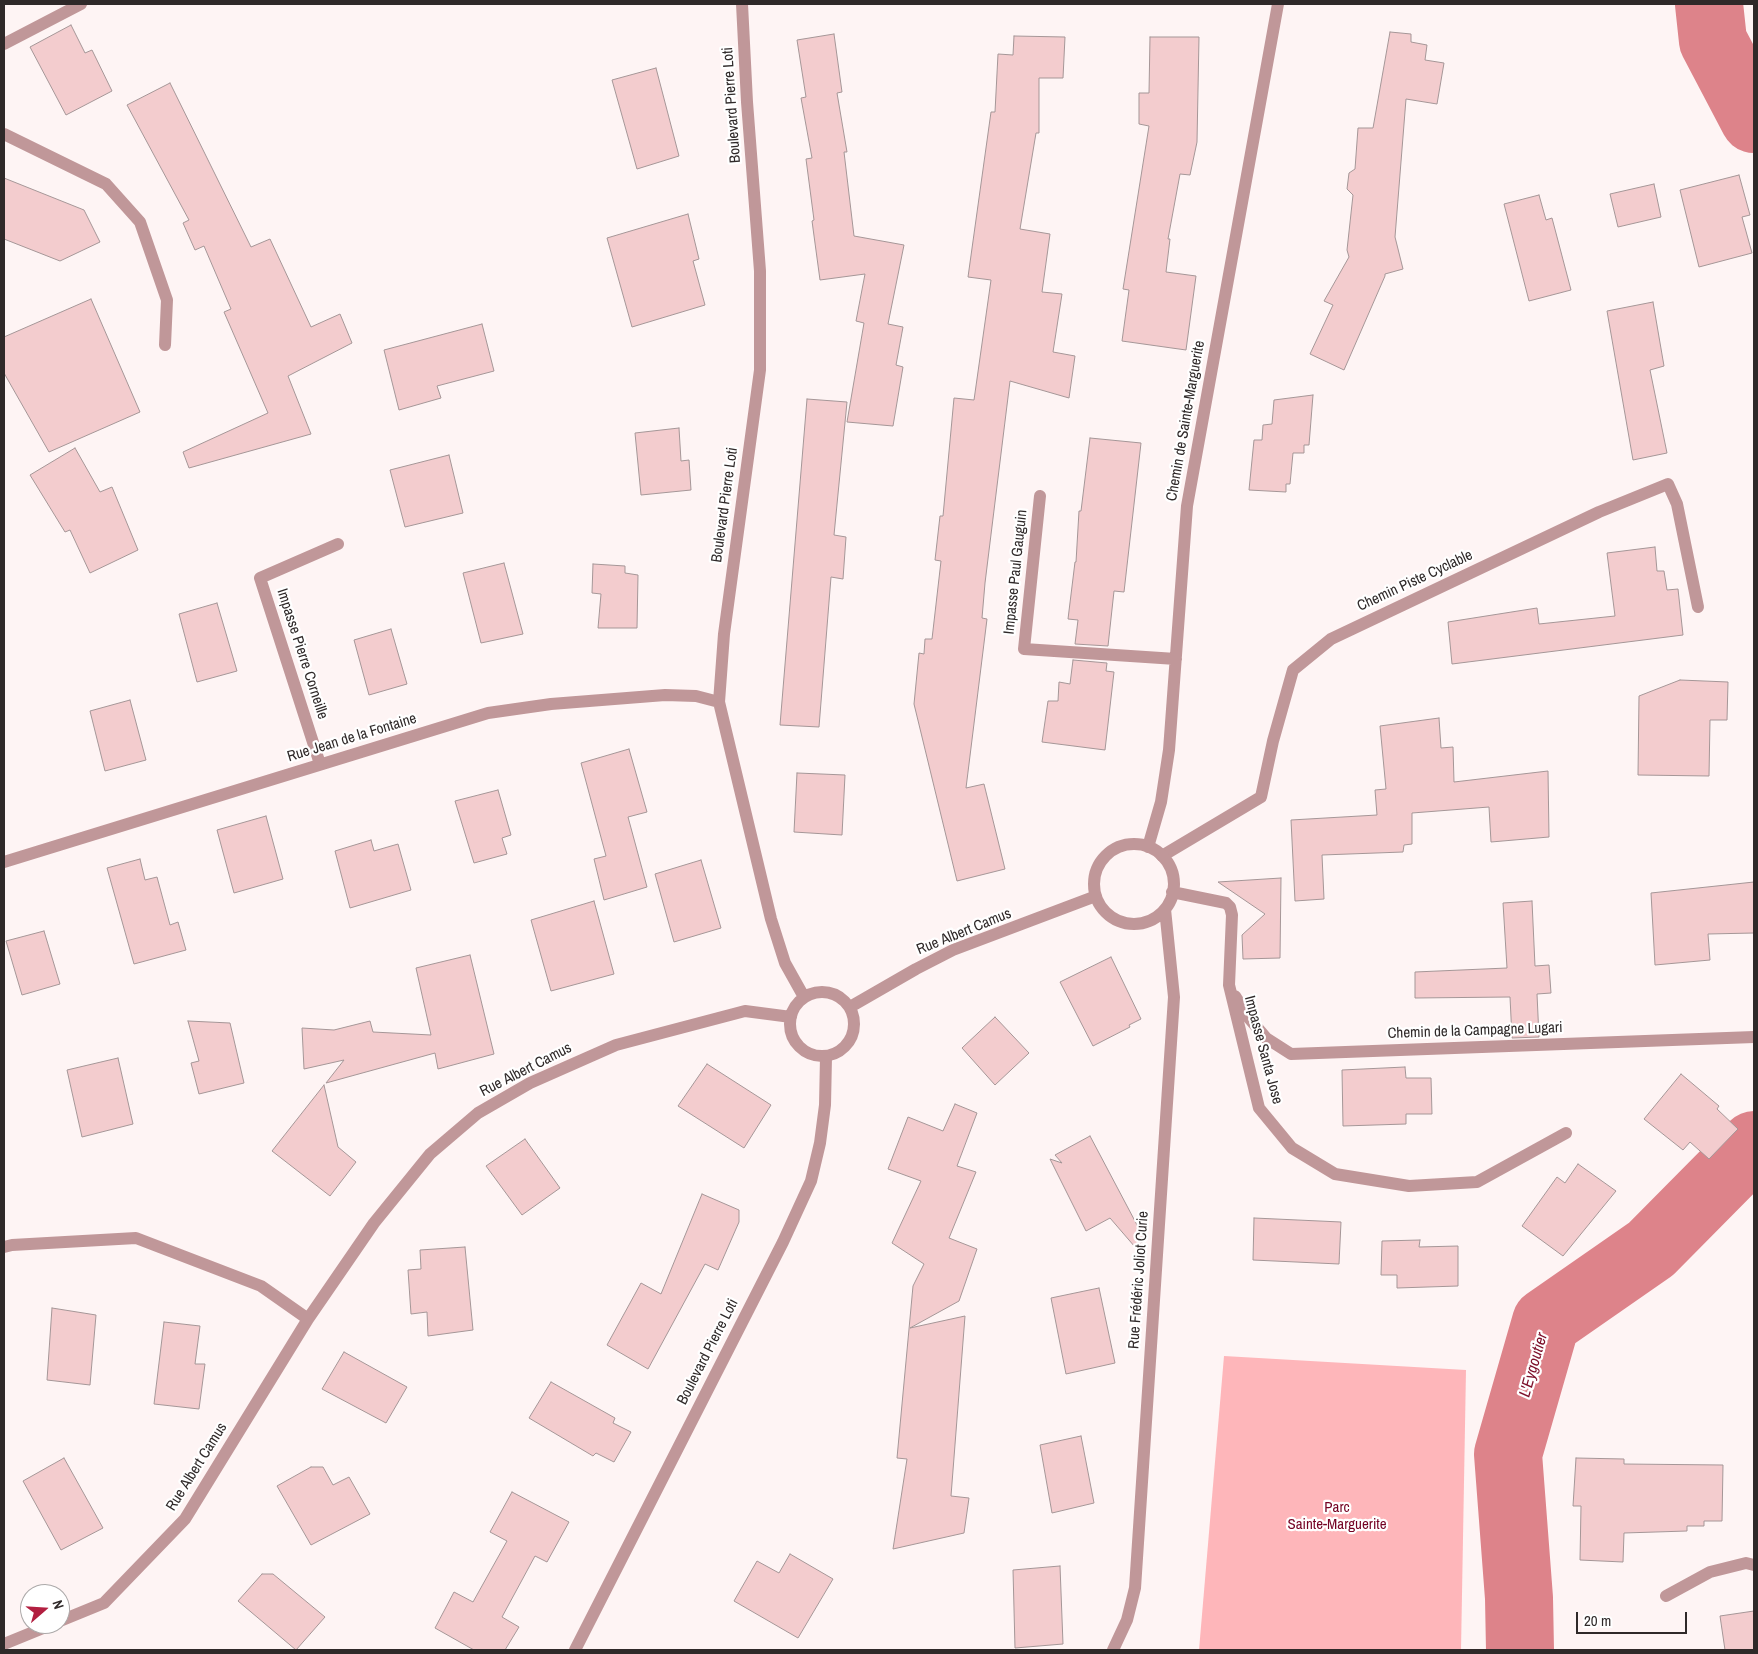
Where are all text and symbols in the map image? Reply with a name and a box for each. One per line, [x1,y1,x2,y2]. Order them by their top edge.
street label: Boulevard Pierre Loti [719,46,745,164]
street label: Chemin de Sainte-Marguerite [1163,339,1209,503]
street label: Boulevard Pierre Loti [708,446,742,564]
street label: Impasse Paul Gauguin [1001,509,1031,635]
street label: Chemin Piste Cyclable [1355,546,1475,616]
street label: Impasse Pierre Corneille [272,587,332,721]
street label: Rue Jean de la Fontaine [285,710,419,766]
street label: Rue Albert Camus [914,905,1014,959]
street label: Impasse Santa Jose [1240,994,1286,1106]
street label: Chemin de la Campagne Lugari [1387,1019,1563,1043]
street label: Rue Albert Camus [477,1039,575,1101]
street label: Rue Frédéric Joliot Curie [1125,1210,1153,1350]
street label: Boulevard Pierre Loti [674,1296,742,1408]
water label: L'Eygoutier [1516,1331,1552,1399]
street label: Rue Albert Camus [163,1420,231,1514]
park label: Parc Sainte-Marguerite [1287,1499,1387,1534]
north arrow [20,1584,70,1634]
text: N [48,1598,68,1611]
scale bar [1578,1602,1689,1634]
text: 20 m [1584,1610,1611,1631]

